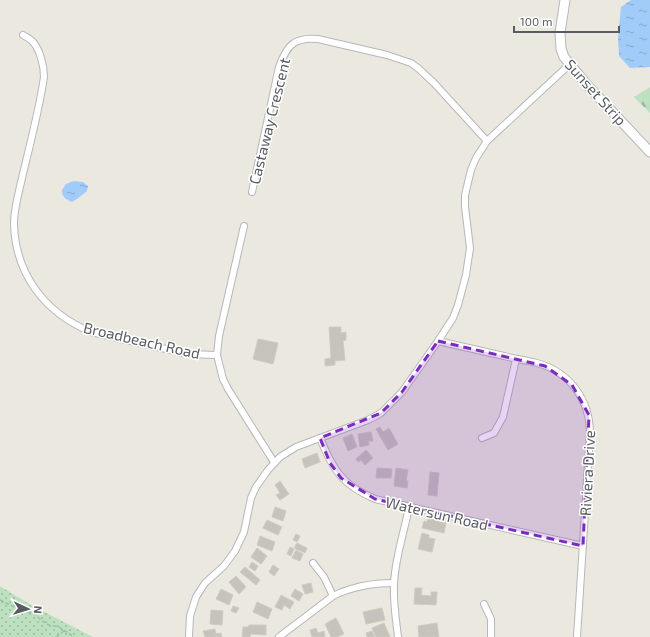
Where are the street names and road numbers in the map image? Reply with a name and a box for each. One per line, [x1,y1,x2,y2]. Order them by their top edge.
street label: Sunset Strip [562,55,630,129]
street label: Castaway Crescent [245,56,293,186]
street label: Broadbeach Road [82,318,202,362]
street label: Riviera Drive [576,430,598,516]
street label: Watersun Road [384,492,490,534]

